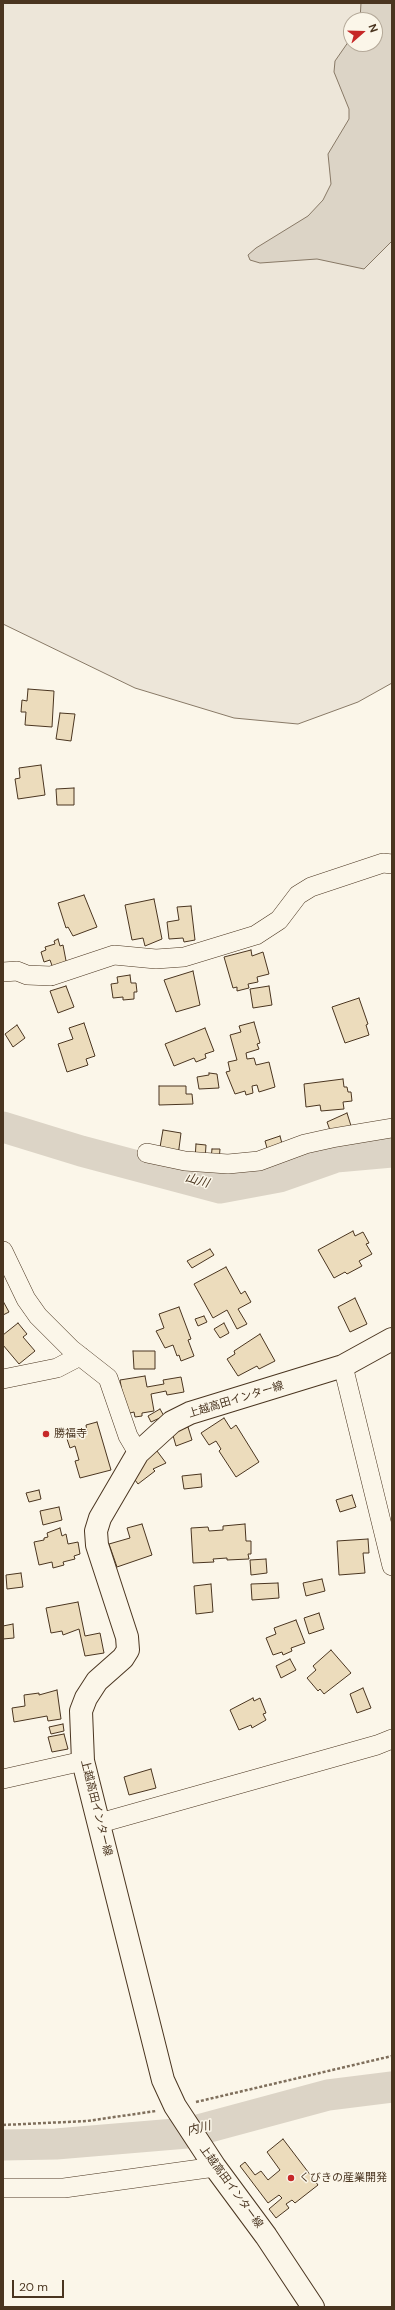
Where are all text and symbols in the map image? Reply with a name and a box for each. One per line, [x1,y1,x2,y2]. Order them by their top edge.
north arrow [343,12,383,52]
text: N [365,22,381,34]
water label: 山川 [183,1171,211,1191]
street label: 上越高田インター線 [187,1379,285,1421]
place label: 勝福寺 [54,1427,87,1441]
marker: 勝福寺 [41,1429,51,1439]
street label: 上越高田インター線 [78,1758,114,1858]
water label: 内川 [186,2119,212,2139]
street label: 上越高田インター線 [197,2143,265,2231]
place label: くびきの産業開発 [299,2171,387,2185]
marker: くびきの産業開発 [286,2173,296,2183]
scale bar [14,2272,66,2298]
text: 20 m [19,2279,48,2295]

